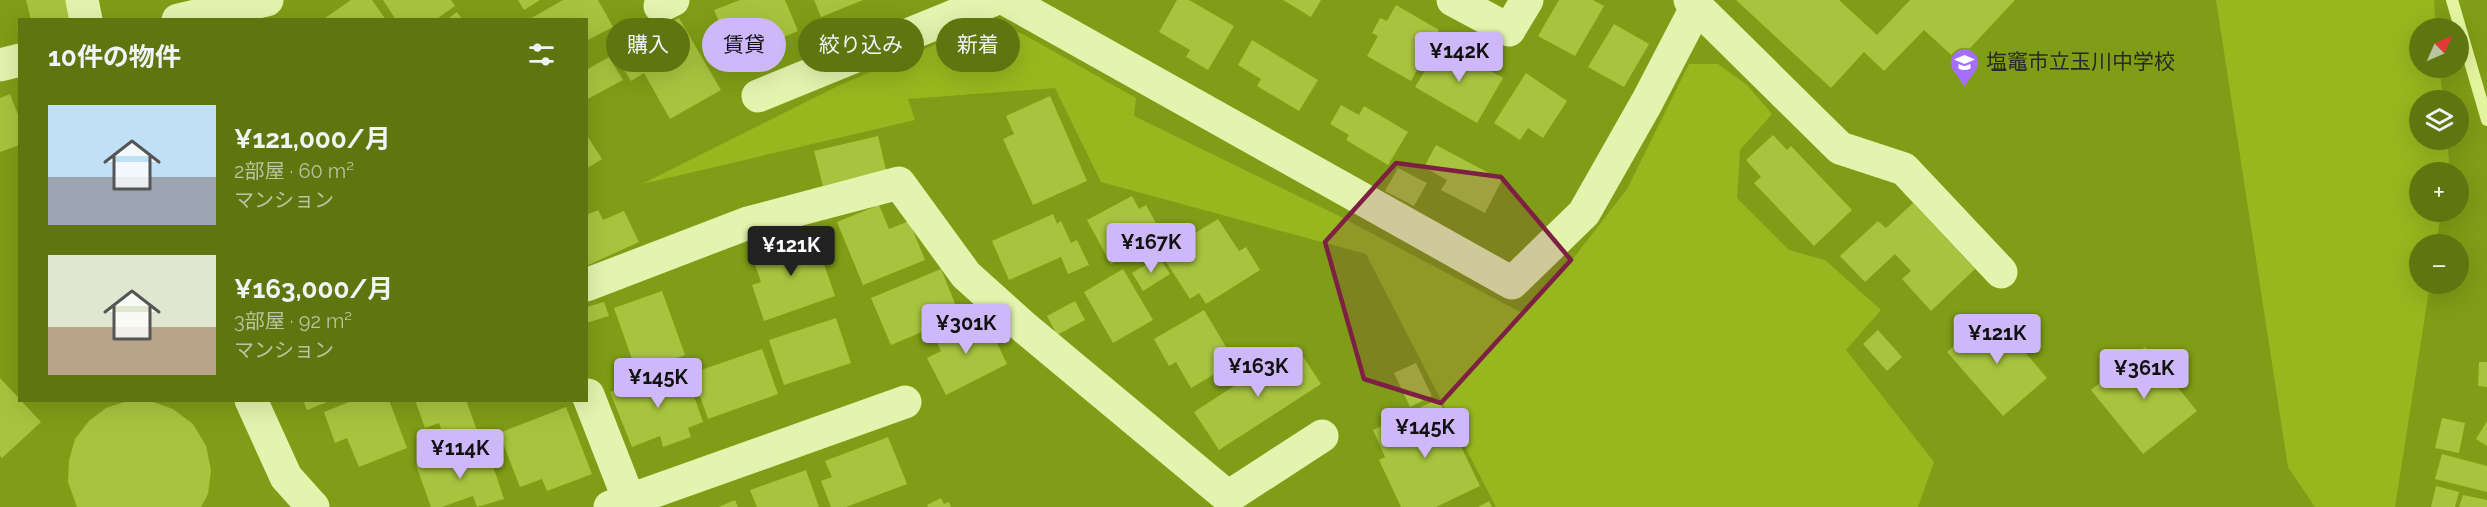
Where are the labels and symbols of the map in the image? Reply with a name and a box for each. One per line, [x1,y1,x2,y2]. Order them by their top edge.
north arrow [2409,18,2469,78]
pin: ¥142K [1417,32,1501,83]
school or university icon: 塩竈市立玉川中学校 [1949,46,1981,88]
place label: 塩竈市立玉川中学校 [1986,49,2175,74]
pin: ¥167K [1109,223,1193,274]
pin: ¥121K [749,226,833,277]
pin: ¥301K [924,304,1008,355]
pin: ¥121K [1955,314,2039,365]
pin: ¥163K [1216,347,1300,398]
pin: ¥361K [2102,349,2186,400]
pin: ¥145K [616,358,700,409]
pin: ¥145K [1383,408,1467,459]
pin: ¥114K [418,429,502,480]

